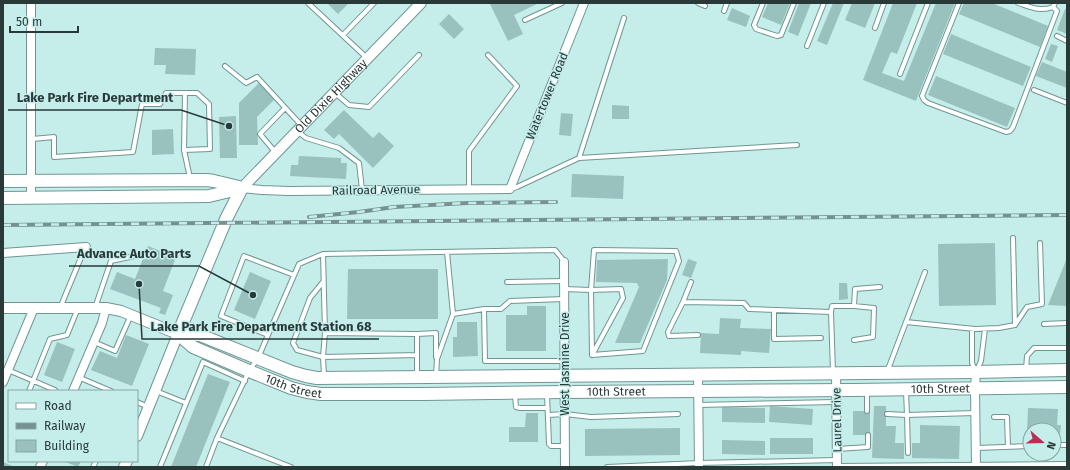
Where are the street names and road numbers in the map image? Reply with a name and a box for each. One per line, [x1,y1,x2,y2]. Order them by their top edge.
street label: Watertower Road [523,50,571,142]
street label: Old Dixie Highway [292,56,370,136]
street label: Railroad Avenue [332,182,420,198]
street label: West Jasmine Drive [558,312,572,416]
street label: 10th Street [263,371,323,401]
street label: 10th Street [911,381,971,396]
street label: 10th Street [587,384,647,399]
street label: Laurel Drive [829,387,845,453]

